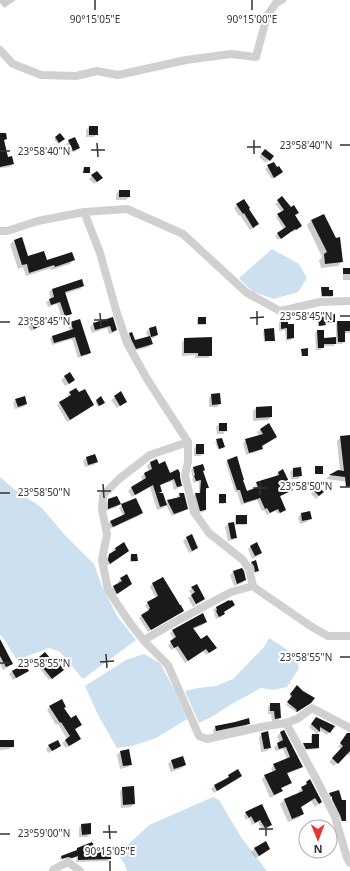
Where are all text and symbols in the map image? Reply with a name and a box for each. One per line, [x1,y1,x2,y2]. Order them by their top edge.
text: 90°15'05"E [70,12,120,26]
text: 90°15'00"E [227,12,277,26]
text: 23°58'40"N [280,138,332,152]
text: 23°58'40"N [18,144,70,158]
text: 23°58'45"N [280,309,332,323]
text: 23°58'45"N [18,314,70,328]
text: 23°58'50"N [280,479,332,493]
text: 23°58'50"N [18,485,70,499]
text: 23°58'55"N [280,650,332,664]
text: 23°58'55"N [18,656,70,670]
north arrow [298,819,338,859]
text: 23°59'00"N [18,826,70,840]
text: N [314,842,323,857]
text: 90°15'05"E [85,844,135,858]

